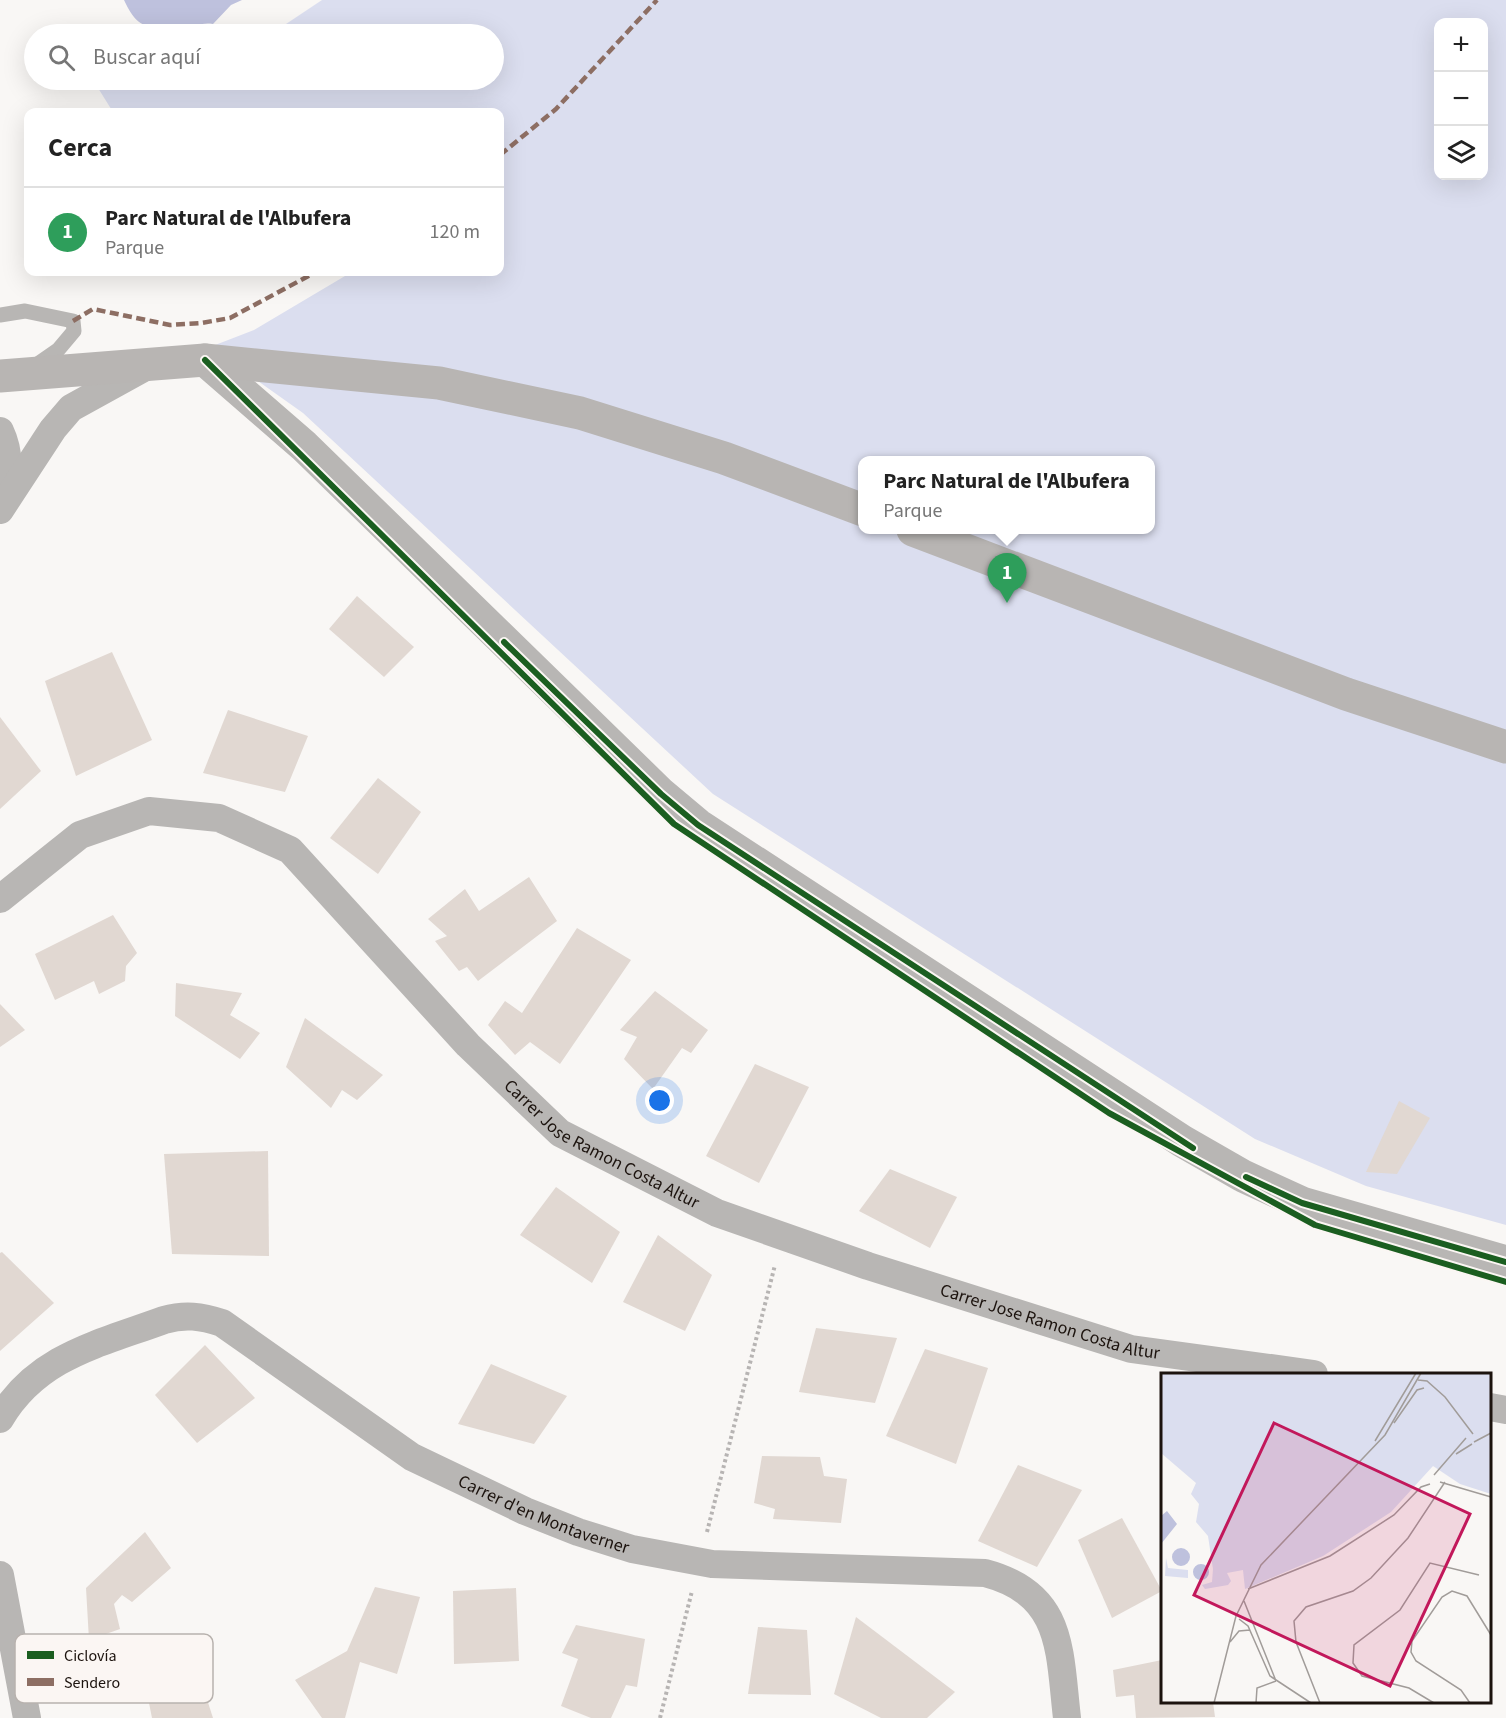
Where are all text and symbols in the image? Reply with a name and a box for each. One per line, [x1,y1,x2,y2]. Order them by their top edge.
map controls [1434,18,1488,180]
button: + [1434,18,1488,72]
search box [24,24,504,90]
icon: search [45,41,78,74]
text: Buscar aquí [93,41,201,73]
button: − [1434,72,1488,126]
button: layers [1434,126,1488,180]
text: Cerca [48,129,112,166]
text: Parc Natural de l'Albufera [105,202,351,234]
text: 1 [62,218,73,246]
text: 120 m [430,218,480,246]
text: Parque [105,234,164,262]
popup [858,456,1155,534]
text: Parc Natural de l'Albufera [883,465,1130,497]
text: Parque [883,497,942,525]
pin: 1 [988,554,1026,603]
street label: Carrer Jose Ramon Costa Altur [498,1073,705,1215]
your location [645,1086,674,1115]
street label: Carrer Jose Ramon Costa Altur [937,1277,1162,1365]
inset map [1161,1373,1491,1703]
street label: Carrer d'en Montaverner [454,1468,633,1560]
legend [15,1634,213,1703]
text: Ciclovía [64,1645,117,1667]
text: Sendero [64,1672,120,1694]

